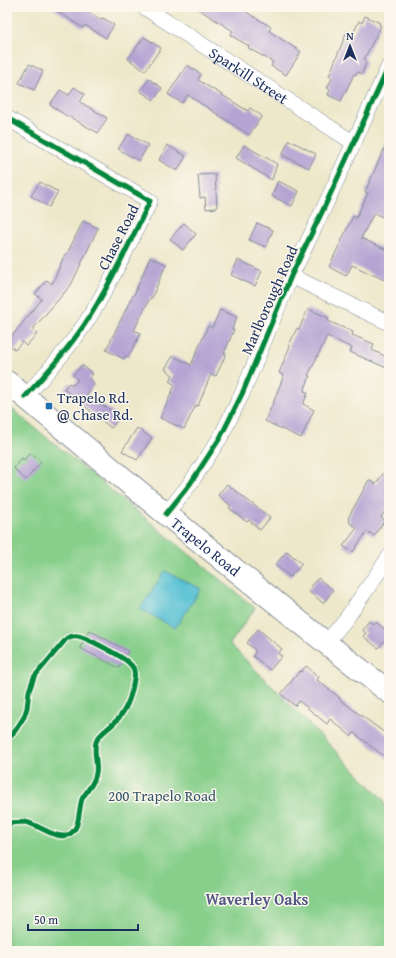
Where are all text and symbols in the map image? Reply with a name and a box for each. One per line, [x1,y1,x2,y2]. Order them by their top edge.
north arrow [330,26,370,66]
text: N [346,28,354,44]
street label: Sparkill Street [205,42,293,109]
street label: Chase Road [92,200,144,274]
street label: Marlborough Road [236,242,302,358]
place label: Trapelo Rd. @ Chase Rd. [57,387,133,425]
marker: Trapelo Rd. @ Chase Rd. [44,401,54,411]
street label: Trapelo Road [167,512,245,581]
park label: 200 Trapelo Road [108,785,216,806]
district label: Waverley Oaks [206,887,309,911]
scale bar [28,906,138,932]
text: 50 m [34,911,58,928]

